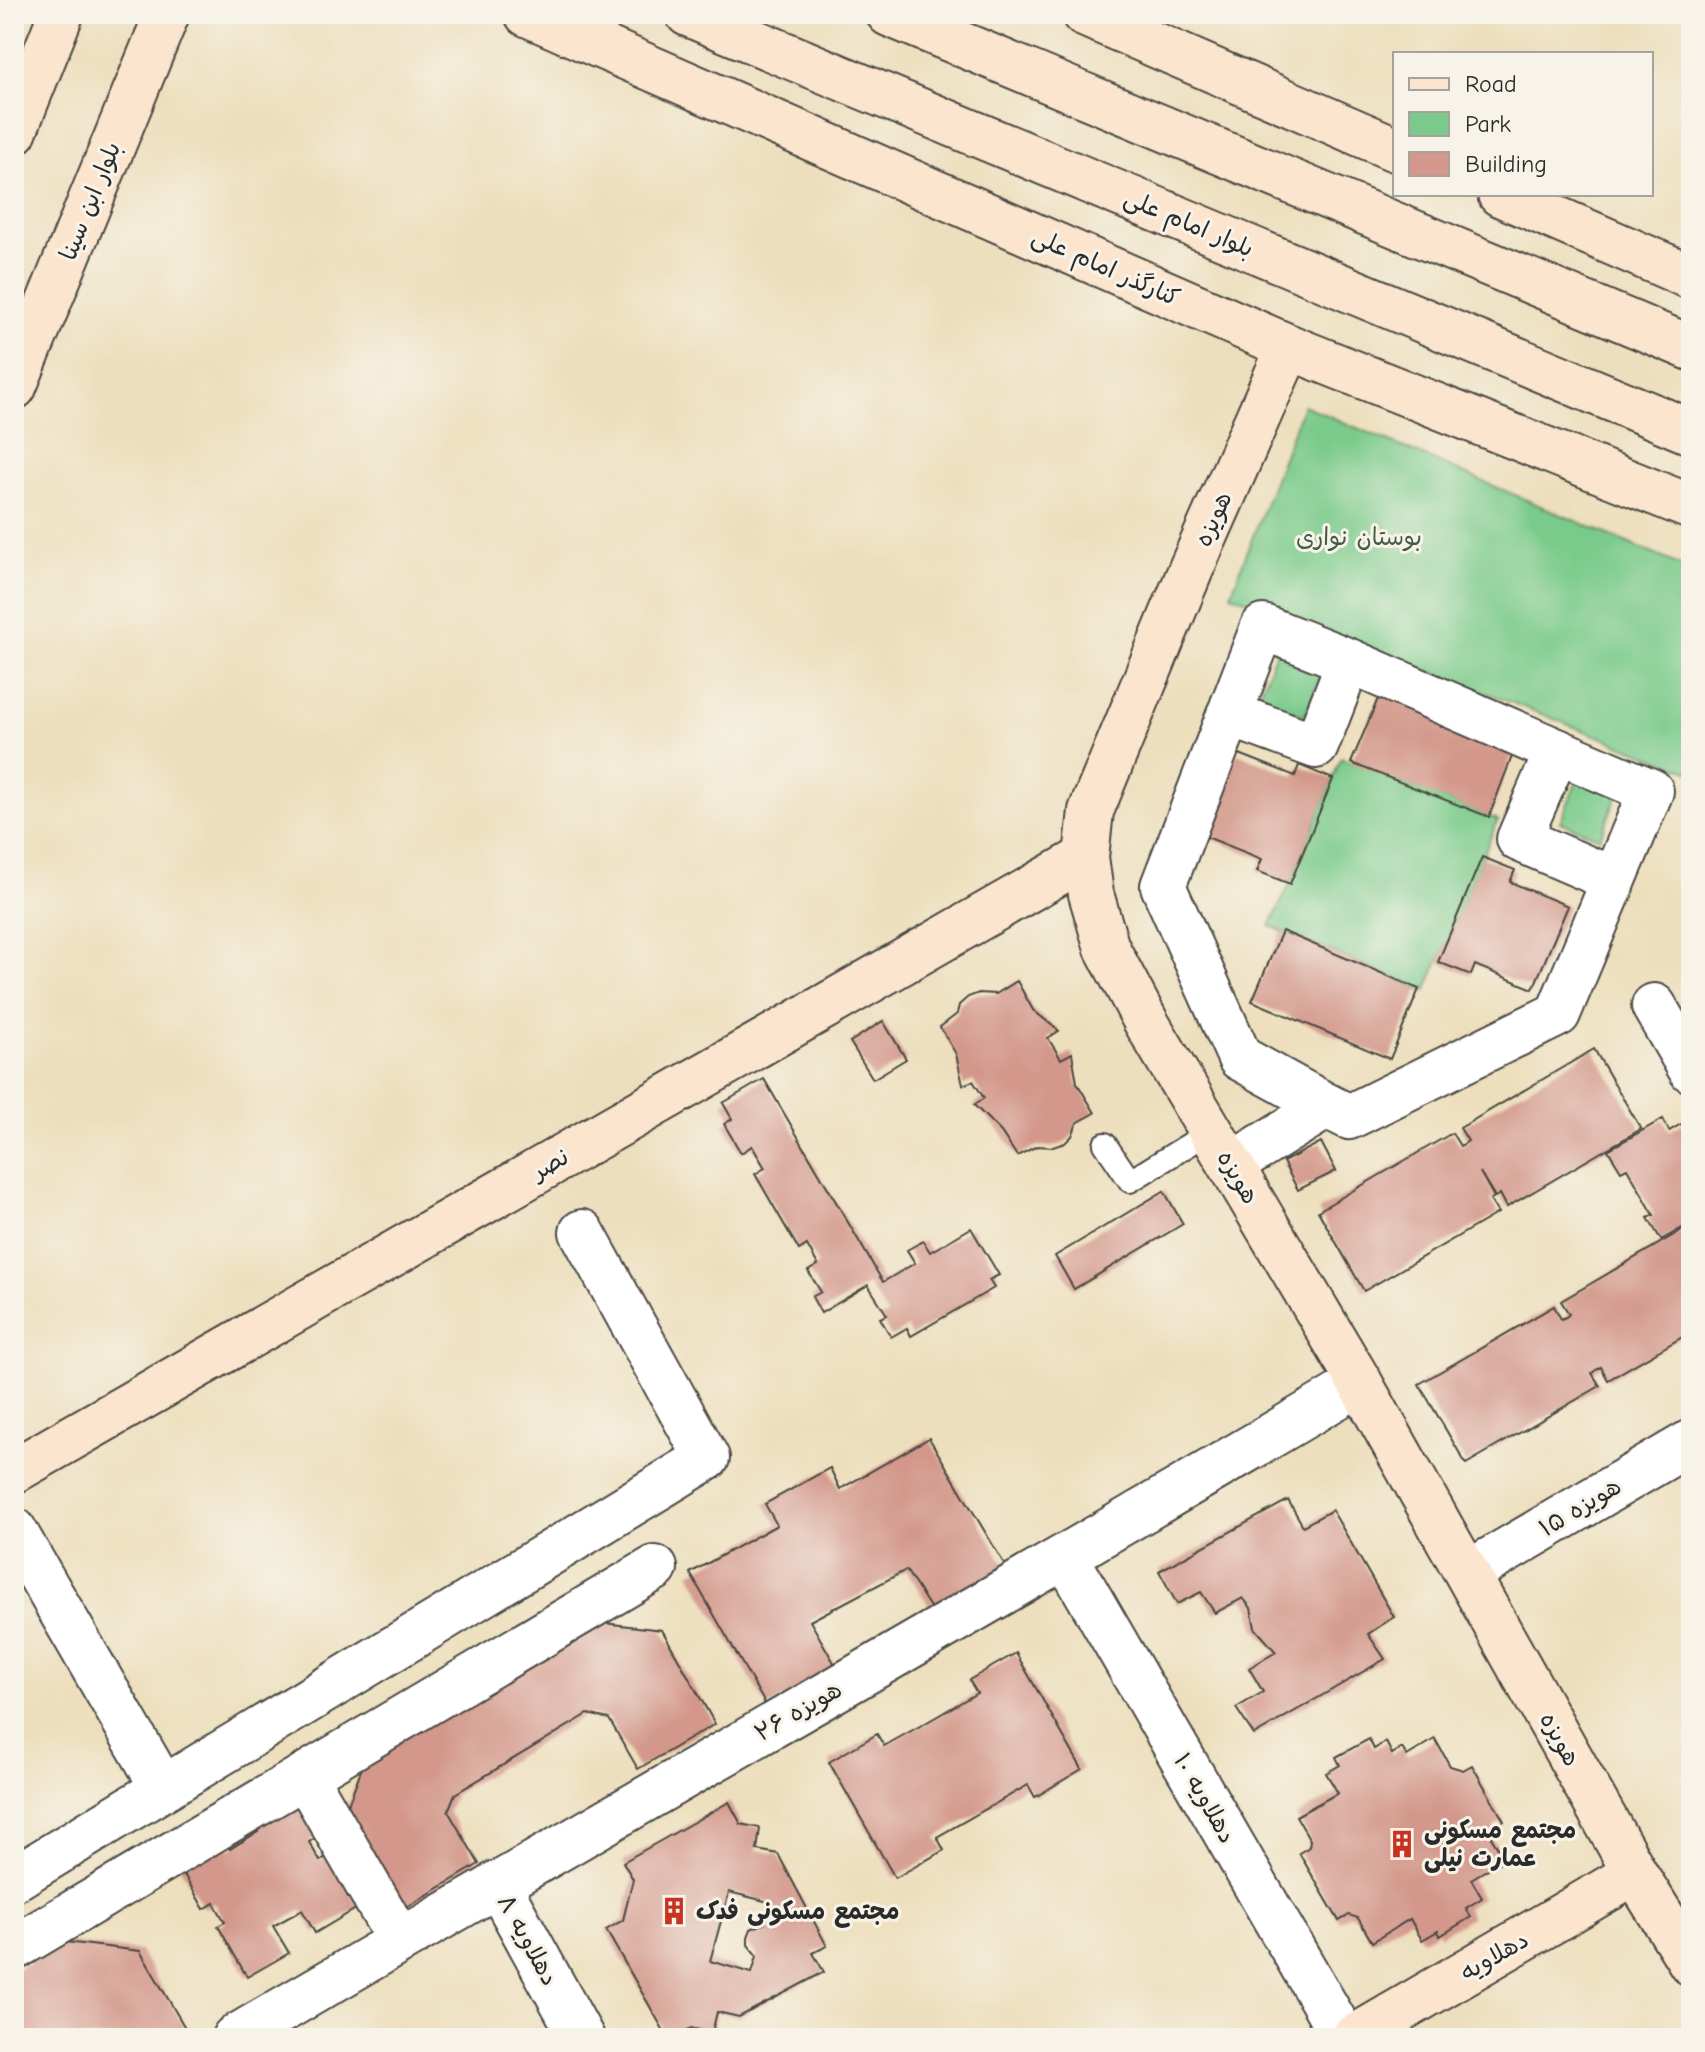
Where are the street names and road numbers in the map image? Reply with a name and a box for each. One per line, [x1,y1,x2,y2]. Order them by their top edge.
street label: بلوار ابن سینا [54,138,127,265]
street label: بلوار امام علی [1119,183,1258,266]
street label: کنارگذر امام علی [1026,222,1184,316]
street label: هویزه [1189,487,1238,551]
street label: نصر [525,1142,574,1187]
street label: هویزه [1210,1145,1265,1209]
street label: هویزه ۱۵ [1534,1472,1627,1543]
street label: هویزه ۲۶ [749,1675,847,1748]
street label: هویزه [1533,1707,1586,1771]
street label: دهلاویه ۱۰ [1168,1748,1242,1848]
street label: دهلاویه ۸ [492,1890,564,1990]
street label: دهلاویه [1455,1925,1533,1987]

